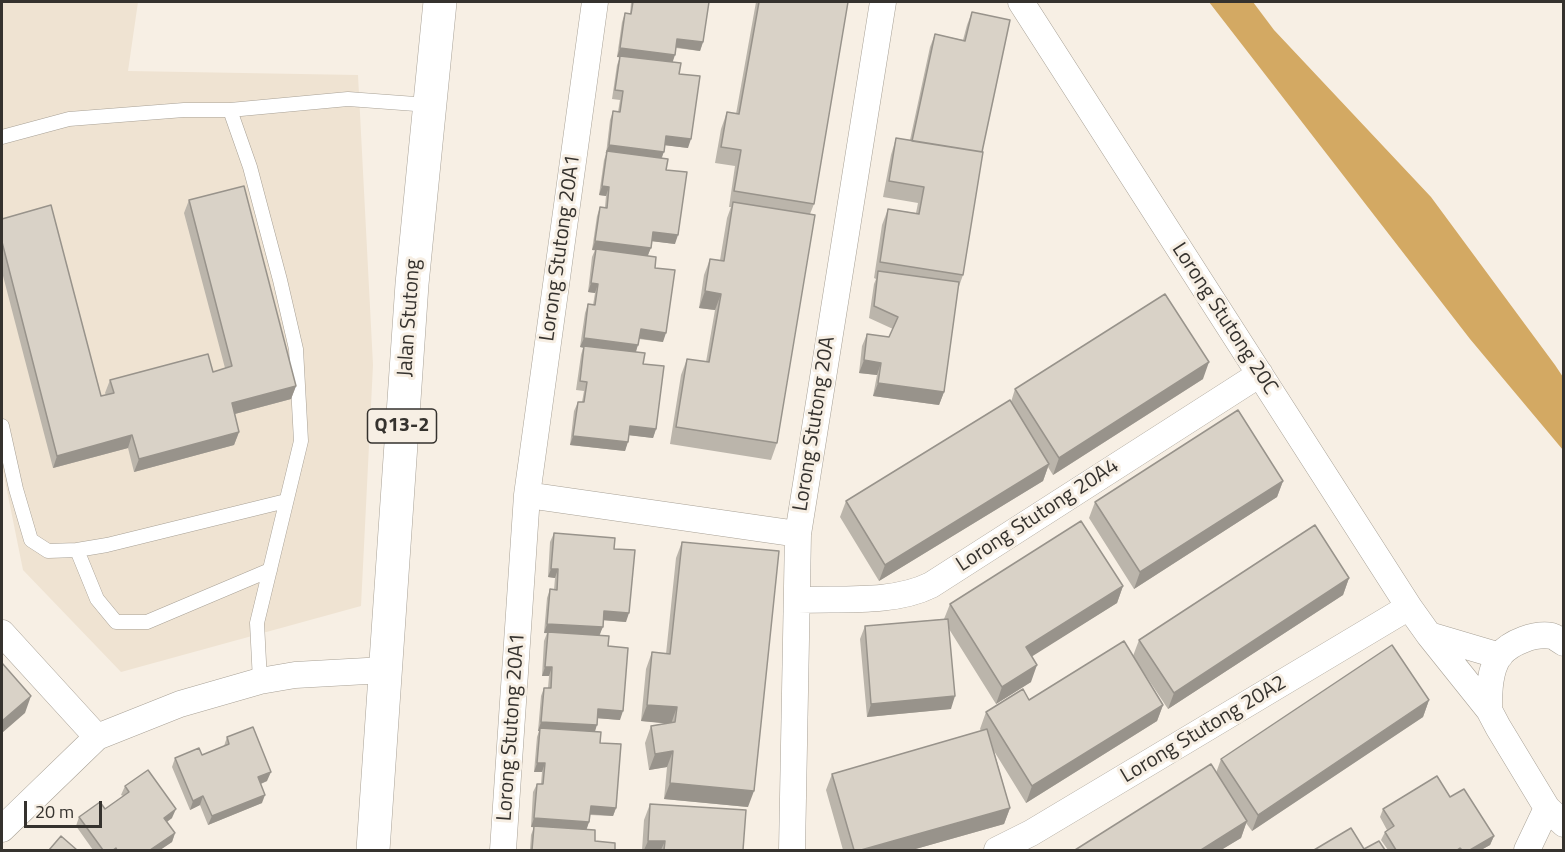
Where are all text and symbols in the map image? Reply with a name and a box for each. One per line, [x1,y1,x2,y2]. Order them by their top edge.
street label: Lorong Stutong 20A1 [535,153,587,343]
street label: Lorong Stutong 20C [1166,238,1282,400]
street label: Jalan Stutong [393,258,427,378]
street label: Lorong Stutong 20A [789,335,841,513]
road number: Q13-2 [368,409,436,443]
street label: Lorong Stutong 20A4 [952,454,1124,578]
street label: Lorong Stutong 20A1 [493,632,531,822]
street label: Lorong Stutong 20A2 [1117,671,1291,789]
scale bar [27,789,105,827]
text: 20 m [35,798,74,825]

